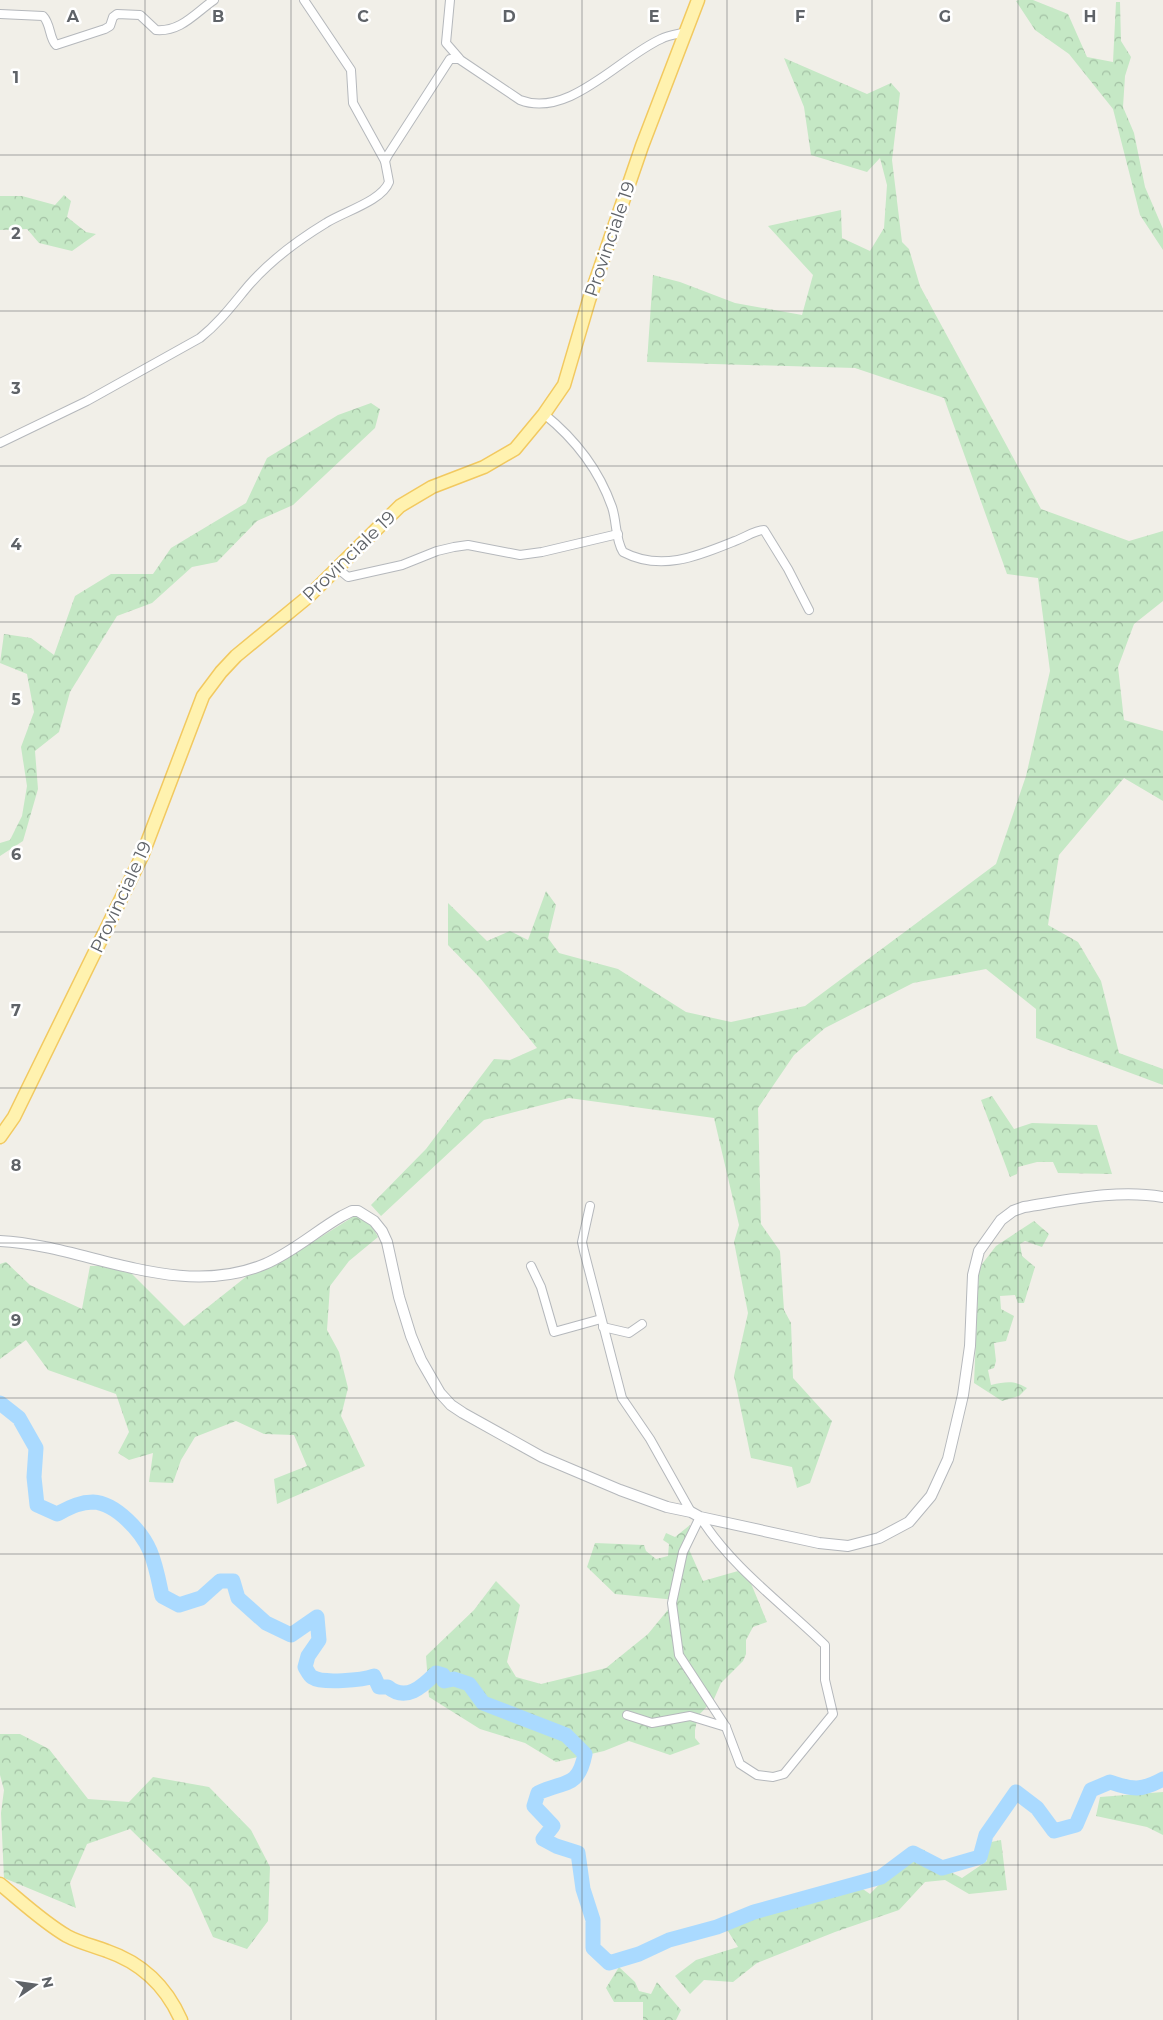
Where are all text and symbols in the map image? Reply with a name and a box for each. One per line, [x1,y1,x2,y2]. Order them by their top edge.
text: A [66,7,80,26]
text: B [212,7,224,26]
text: C [357,7,369,26]
text: D [502,7,516,26]
text: E [649,7,659,26]
text: F [795,7,805,26]
text: G [939,7,951,26]
text: H [1084,7,1096,26]
text: 1 [13,68,19,87]
street label: Provinciale 19 [580,178,640,300]
text: 2 [11,224,21,243]
text: 3 [10,379,21,398]
street label: Provinciale 19 [298,506,400,606]
text: 4 [10,535,22,554]
text: 5 [11,690,21,709]
street label: Provinciale 19 [86,838,156,956]
text: 6 [11,845,21,864]
text: 7 [11,1001,21,1020]
text: 8 [11,1156,21,1175]
text: 9 [11,1311,21,1330]
north arrow [10,1960,60,2010]
text: N [38,1975,58,1990]

